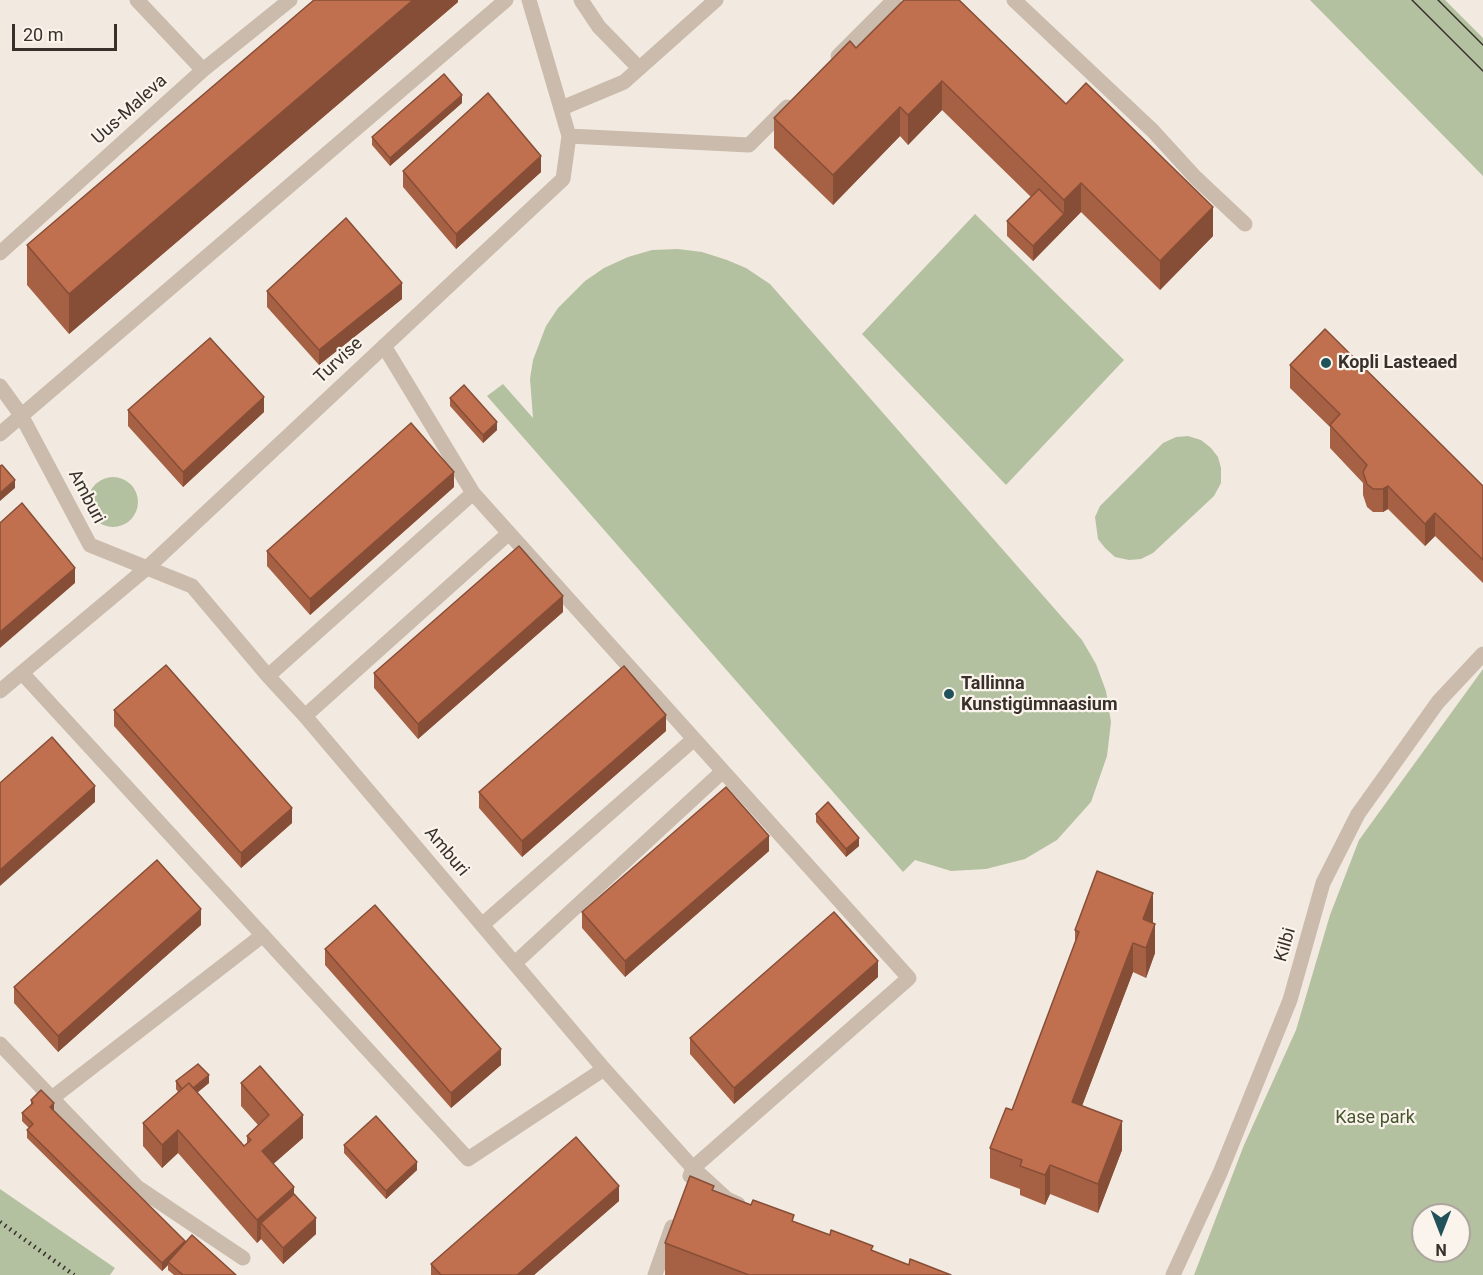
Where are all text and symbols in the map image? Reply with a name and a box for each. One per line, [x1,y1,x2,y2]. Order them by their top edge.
scale bar [15,12,120,50]
text: 20 m [23,24,63,45]
street label: Uus-Maleva [88,71,172,149]
street label: Turvise [310,333,368,389]
place label: Kopli Lasteaed [1338,352,1457,374]
marker: Kopli Lasteaed [1319,356,1333,370]
street label: Amburi [63,466,109,528]
place label: Tallinna Kunstigümnaasium [961,673,1118,716]
marker: Tallinna Kunstigümnaasium [942,687,956,701]
street label: Amburi [419,823,473,881]
street label: Kilbi [1271,925,1301,965]
park label: Kase park [1335,1107,1415,1129]
north arrow [1411,1203,1471,1263]
text: N [1435,1240,1447,1259]

